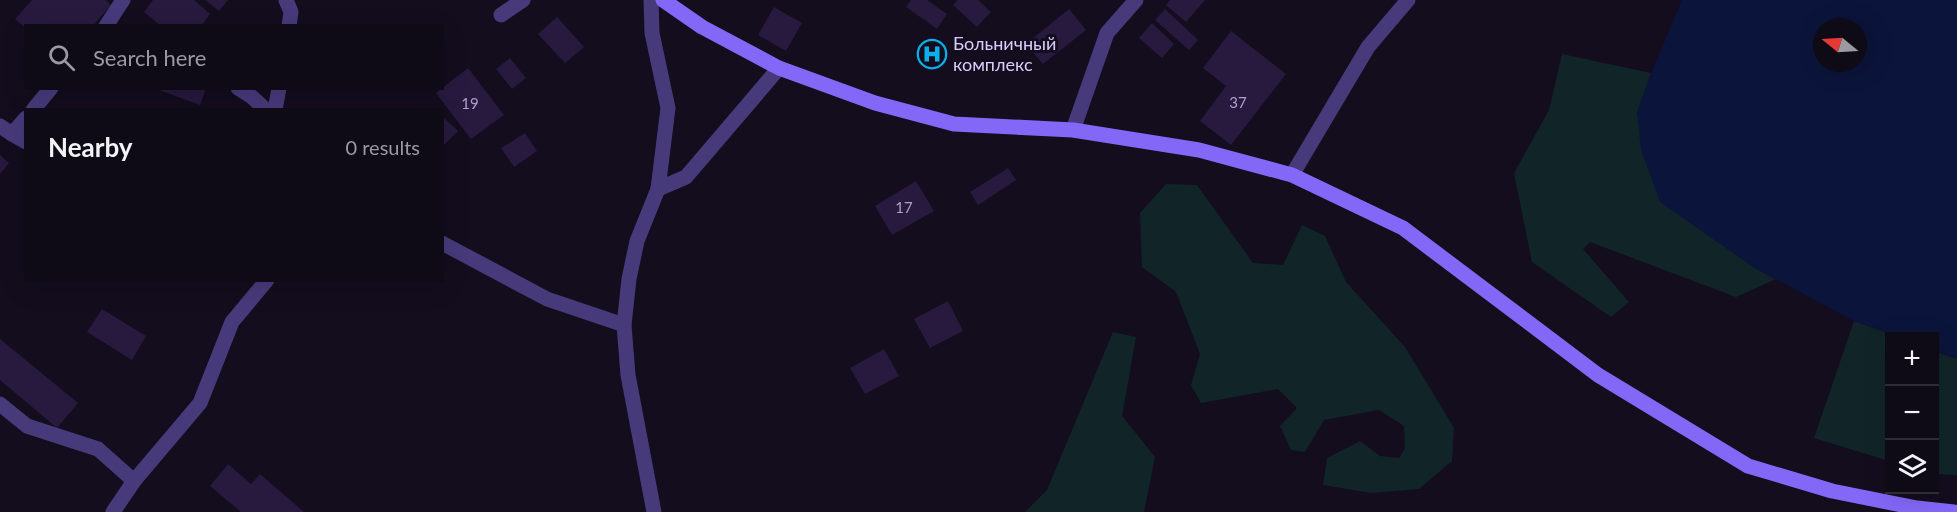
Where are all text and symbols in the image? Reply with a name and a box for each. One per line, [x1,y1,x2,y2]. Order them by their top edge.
north arrow [1813,18,1867,72]
search box [24,24,444,90]
place label: Больничный комплекс [953,32,1056,75]
hospital icon: Больничный комплекс [916,38,948,70]
icon: search [45,41,78,74]
text: Search here [93,44,206,71]
house number: 37 [1229,93,1247,111]
house number: 19 [461,94,479,112]
text: Nearby [48,131,133,163]
text: 0 results [345,135,420,159]
house number: 17 [895,198,913,216]
map controls [1885,332,1939,494]
button: + [1885,332,1939,386]
button: − [1885,386,1939,440]
button: layers [1885,440,1939,494]

